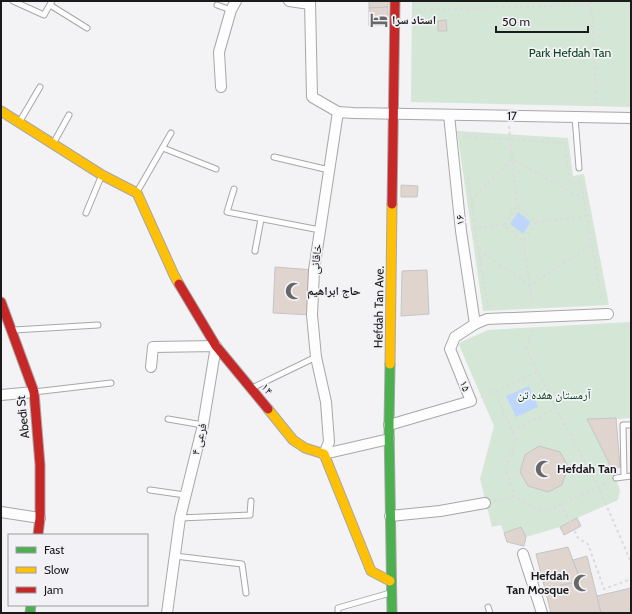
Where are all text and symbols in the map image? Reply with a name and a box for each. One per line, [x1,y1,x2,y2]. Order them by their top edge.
scale bar [496,8,588,34]
hotel icon: استاد سرا [369,10,389,30]
place label: استاد سرا [392,12,436,27]
text: 50 m [502,14,530,29]
park label: Park Hefdah Tan [529,45,611,60]
street label: 17 [507,108,517,123]
street label: ۱۶ [451,214,468,226]
street label: خاقانی [306,243,325,275]
street label: Hefdah Tan Ave. [370,266,387,348]
mosque icon: حاج ابراهیم [284,281,304,301]
place label: حاج ابراهیم [307,283,361,299]
street label: ۱۵ [456,378,474,394]
street label: ۱۴ [258,380,277,398]
park label: آرمستان هفده تن [517,387,592,402]
street label: Abedi St [13,395,32,439]
street label: فرعی ۴ [187,421,210,456]
mosque icon: Hefdah Tan [534,459,554,479]
place label: Hefdah Tan [557,461,617,476]
legend [8,534,148,606]
text: Fast [44,542,64,557]
text: Slow [44,562,69,577]
place label: Hefdah Tan Mosque [506,568,569,597]
mosque icon: Hefdah Tan Mosque [572,573,592,593]
text: Jam [43,582,63,597]

